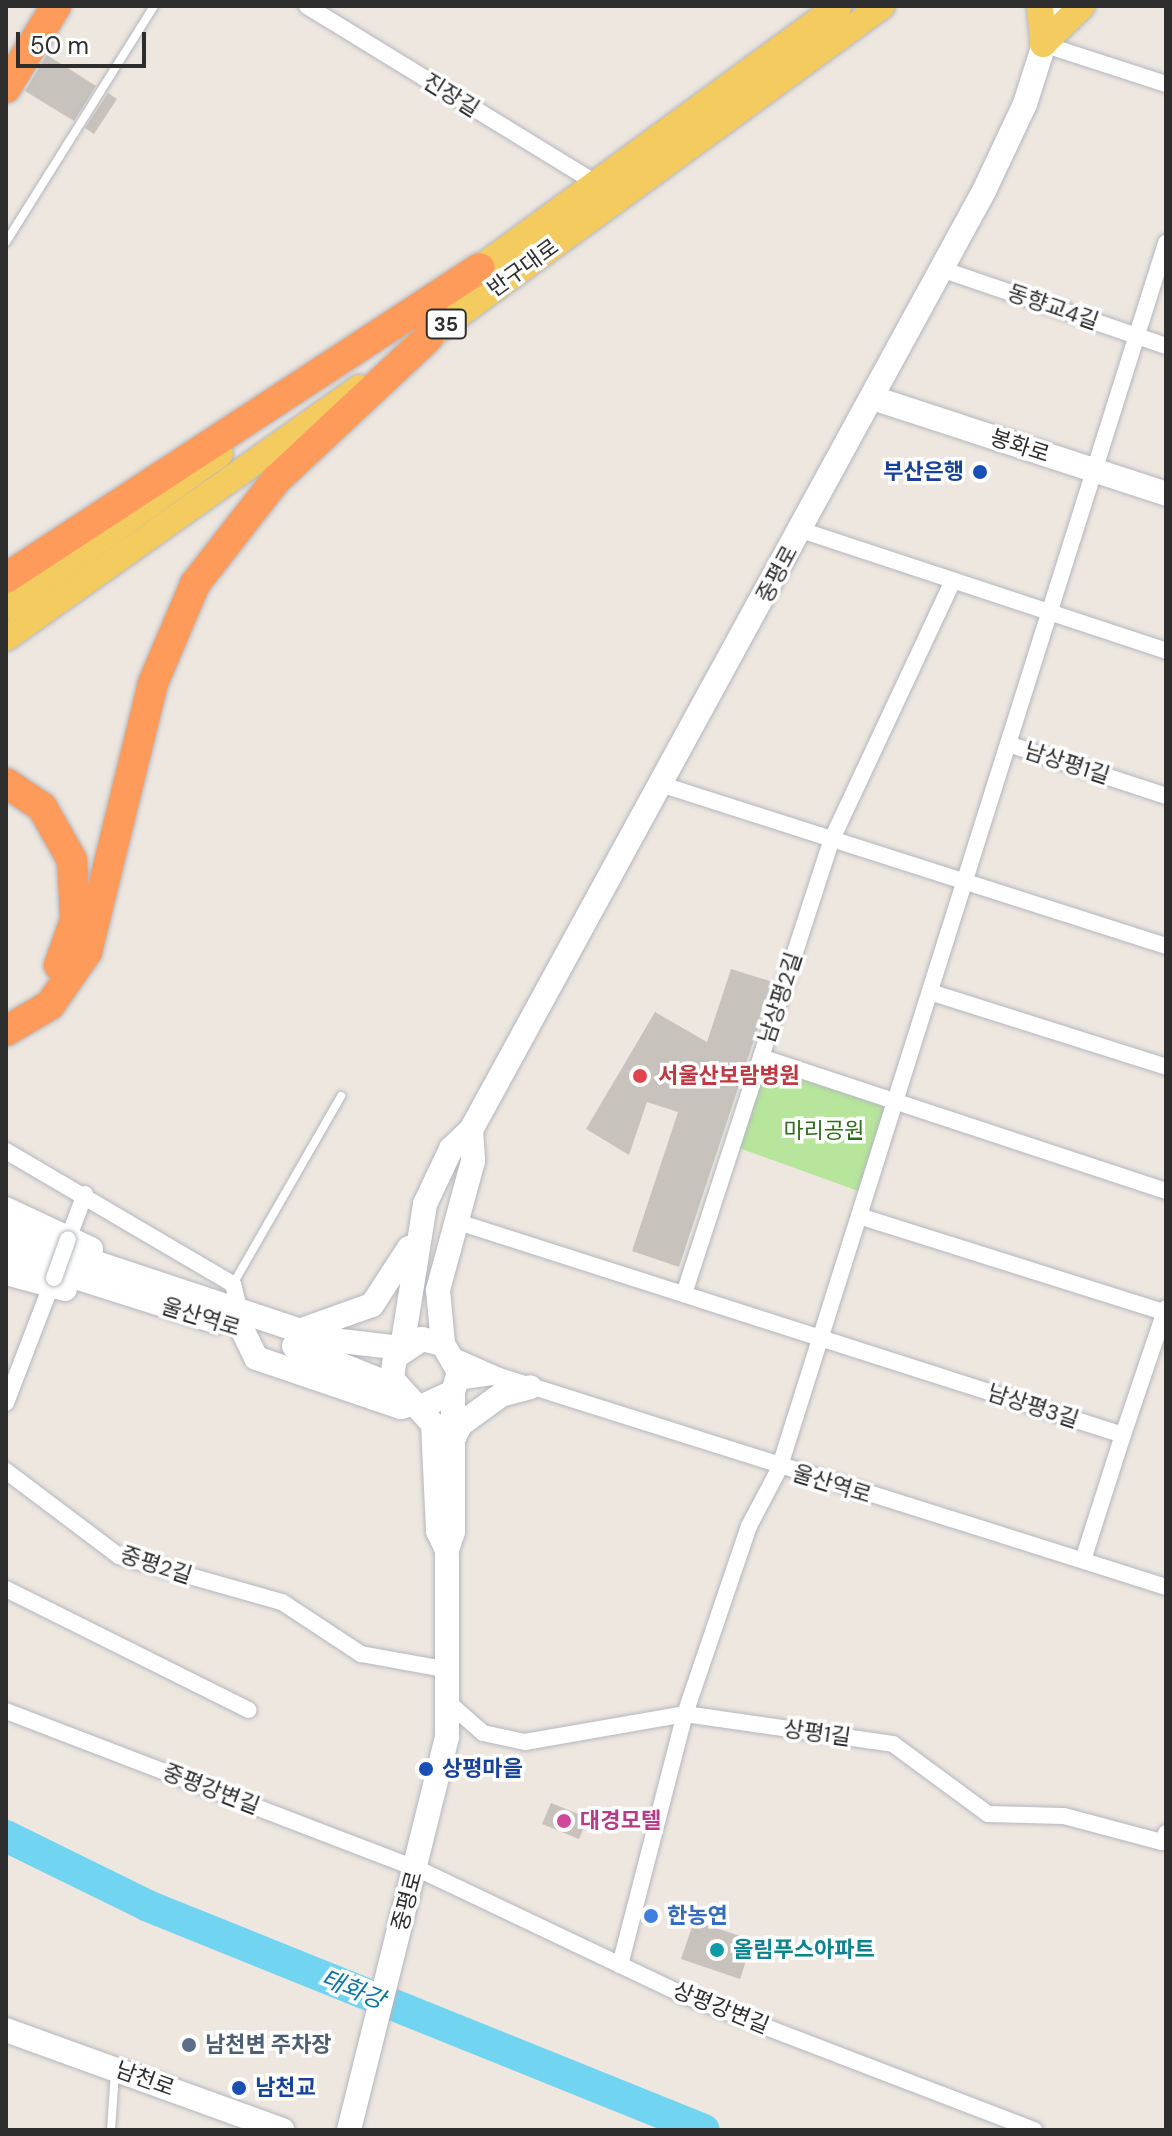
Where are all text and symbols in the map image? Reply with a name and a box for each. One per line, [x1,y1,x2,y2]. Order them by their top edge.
scale bar [20,16,150,66]
text: 50 m [30,30,89,61]
street label: 진장길 [418,68,484,122]
street label: 반구대로 [482,234,564,302]
street label: 동향교4길 [1004,279,1102,335]
road number: 35 [424,308,468,340]
street label: 봉화로 [987,424,1053,468]
place label: 부산은행 [883,459,964,485]
marker: 부산은행 [971,463,989,481]
street label: 중평로 [751,541,803,607]
street label: 남상평1길 [1021,737,1113,789]
street label: 남상평2길 [753,949,807,1047]
place label: 서울산보람병원 [658,1063,800,1089]
marker: 서울산보람병원 [629,1065,651,1087]
park label: 마리공원 [784,1118,864,1144]
street label: 울산역로 [158,1293,244,1341]
street label: 남상평3길 [984,1379,1082,1433]
street label: 울산역로 [789,1460,875,1508]
street label: 중평2길 [117,1541,195,1589]
street label: 상평1길 [782,1715,852,1751]
place label: 상평마을 [442,1756,523,1782]
street label: 중평강변길 [159,1759,263,1819]
marker: 상평마을 [417,1760,435,1778]
place label: 대경모텔 [580,1808,661,1834]
marker: 대경모텔 [555,1812,573,1830]
street label: 중평로 [386,1868,428,1934]
place label: 한농연 [667,1903,728,1929]
marker: 한농연 [642,1907,660,1925]
place label: 올림푸스아파트 [733,1937,875,1963]
marker: 올림푸스아파트 [708,1941,726,1959]
water label: 태화강 [317,1963,389,2015]
street label: 상평강변길 [669,1977,773,2039]
place label: 남천변 주차장 [205,2032,332,2058]
marker: 남천변 주차장 [180,2036,198,2054]
street label: 남천로 [112,2056,178,2102]
place label: 남천교 [255,2075,316,2101]
marker: 남천교 [230,2079,248,2097]

